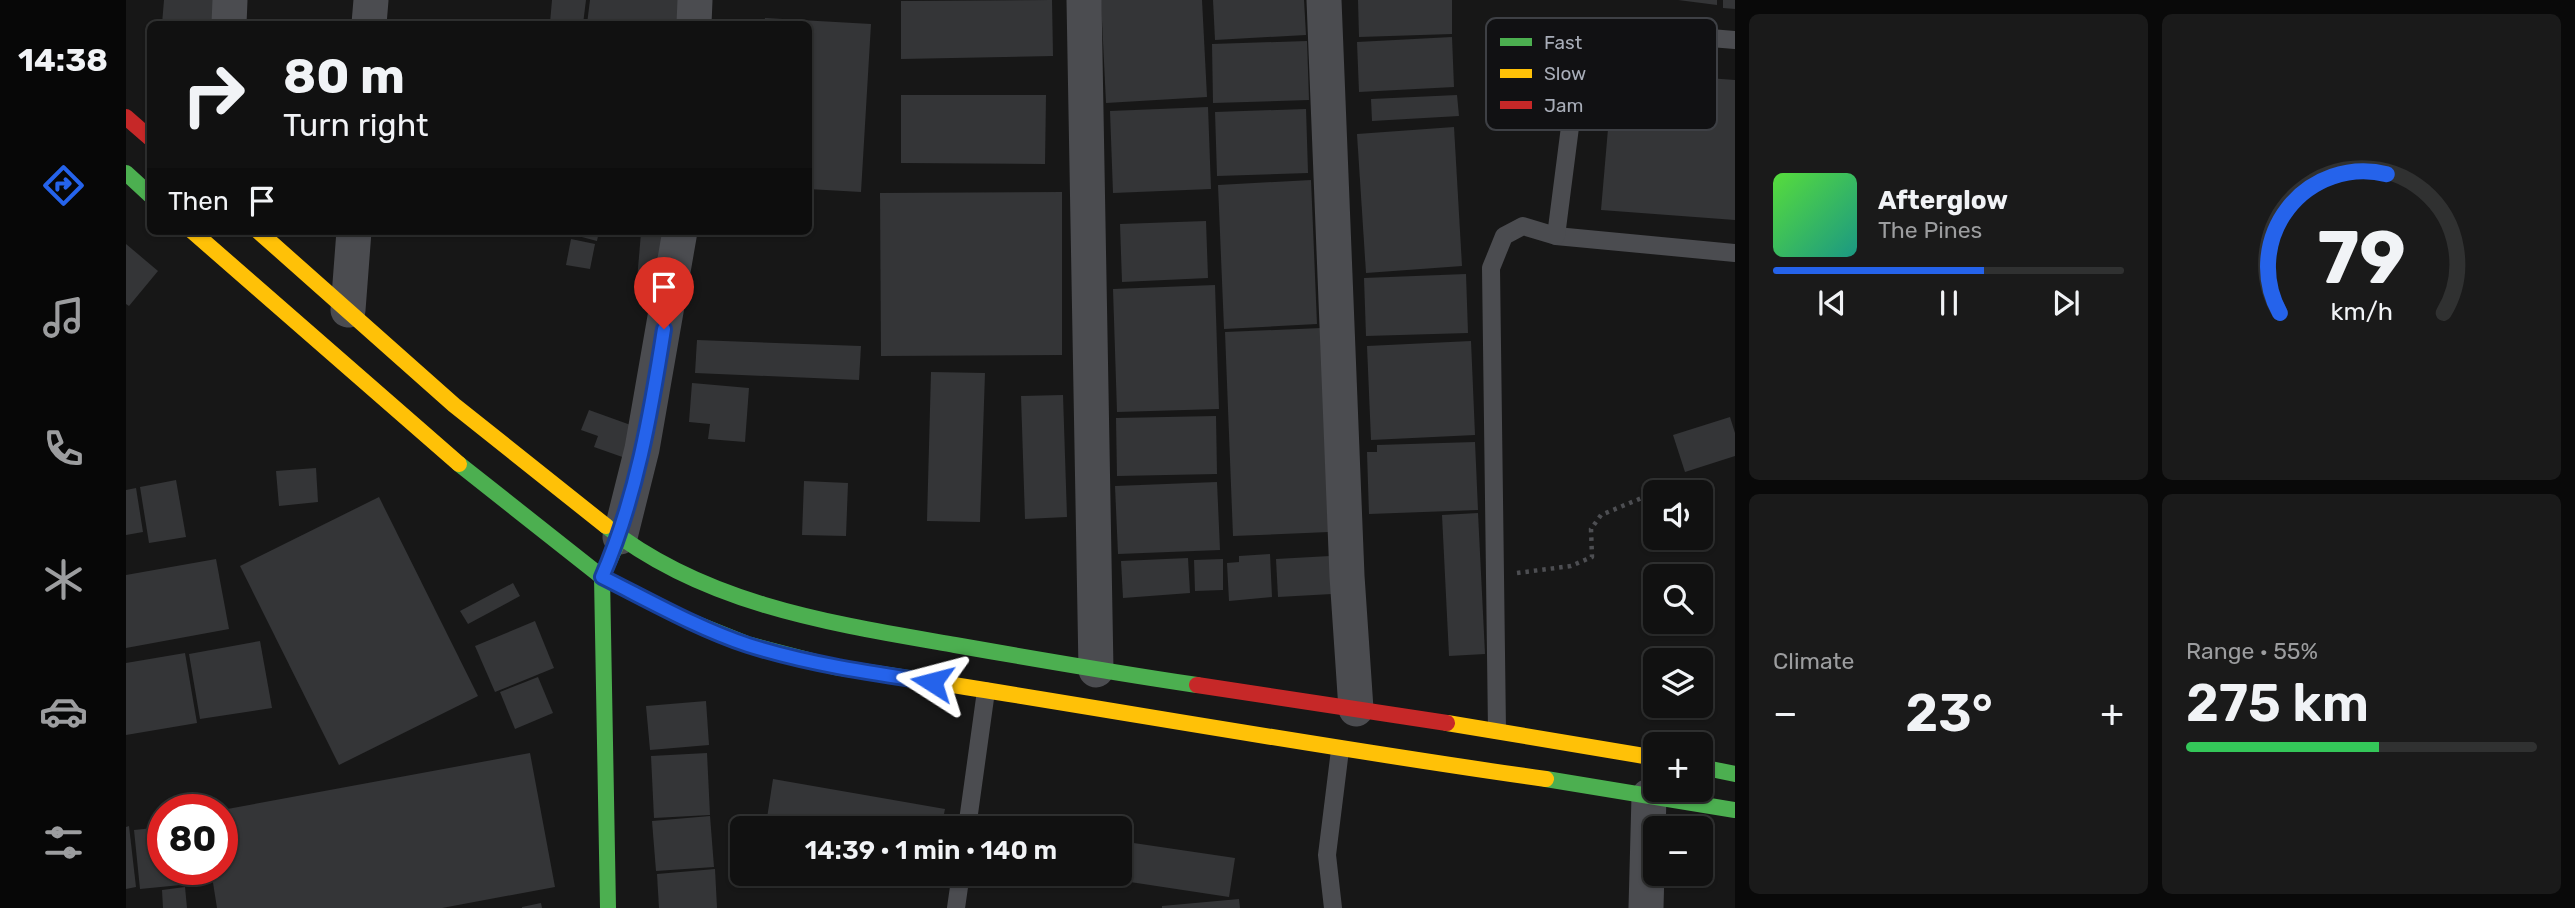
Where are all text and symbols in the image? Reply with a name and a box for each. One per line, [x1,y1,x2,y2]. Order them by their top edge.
legend [1486,18,1717,130]
text: Fast [1544,31,1583,54]
text: 14:38 [18,41,108,79]
text: 80 m [283,47,405,105]
icon: right [168,49,259,140]
text: Slow [1544,62,1586,85]
text: Jam [1544,94,1583,117]
text: Turn right [283,106,428,144]
icon: directions [39,161,88,210]
icon: arrive [243,182,281,220]
text: Afterglow [1878,185,2008,216]
text: Then [168,186,229,217]
text: The Pines [1878,216,1982,244]
text: 79 [2317,216,2406,302]
pin [634,257,694,329]
icon: arrive [645,268,683,306]
icon: previous [1813,284,1851,322]
icon: pause [1930,284,1968,322]
icon: next [2047,284,2085,322]
icon: music [39,293,88,342]
text: km/h [2330,297,2393,326]
icon: phone [39,424,88,473]
map controls [1643,480,1713,886]
button: sound [1643,480,1713,550]
icon: climate [39,555,88,604]
button: search [1643,564,1713,634]
text: Range · 55% [2186,637,2318,665]
position arrow [895,645,969,719]
text: Climate [1773,647,1854,675]
button: layers [1643,648,1713,718]
text: 275 km [2186,672,2369,734]
text: 23° [1905,682,1993,744]
icon: car [39,687,88,736]
text: − [1773,690,1798,736]
text: + [2100,690,2124,736]
button: + [1643,732,1713,802]
speed limit sign: 80 [147,794,238,885]
button: − [1643,816,1713,886]
icon: filters [39,818,88,867]
text: 14:39 · 1 min · 140 m [805,835,1057,866]

